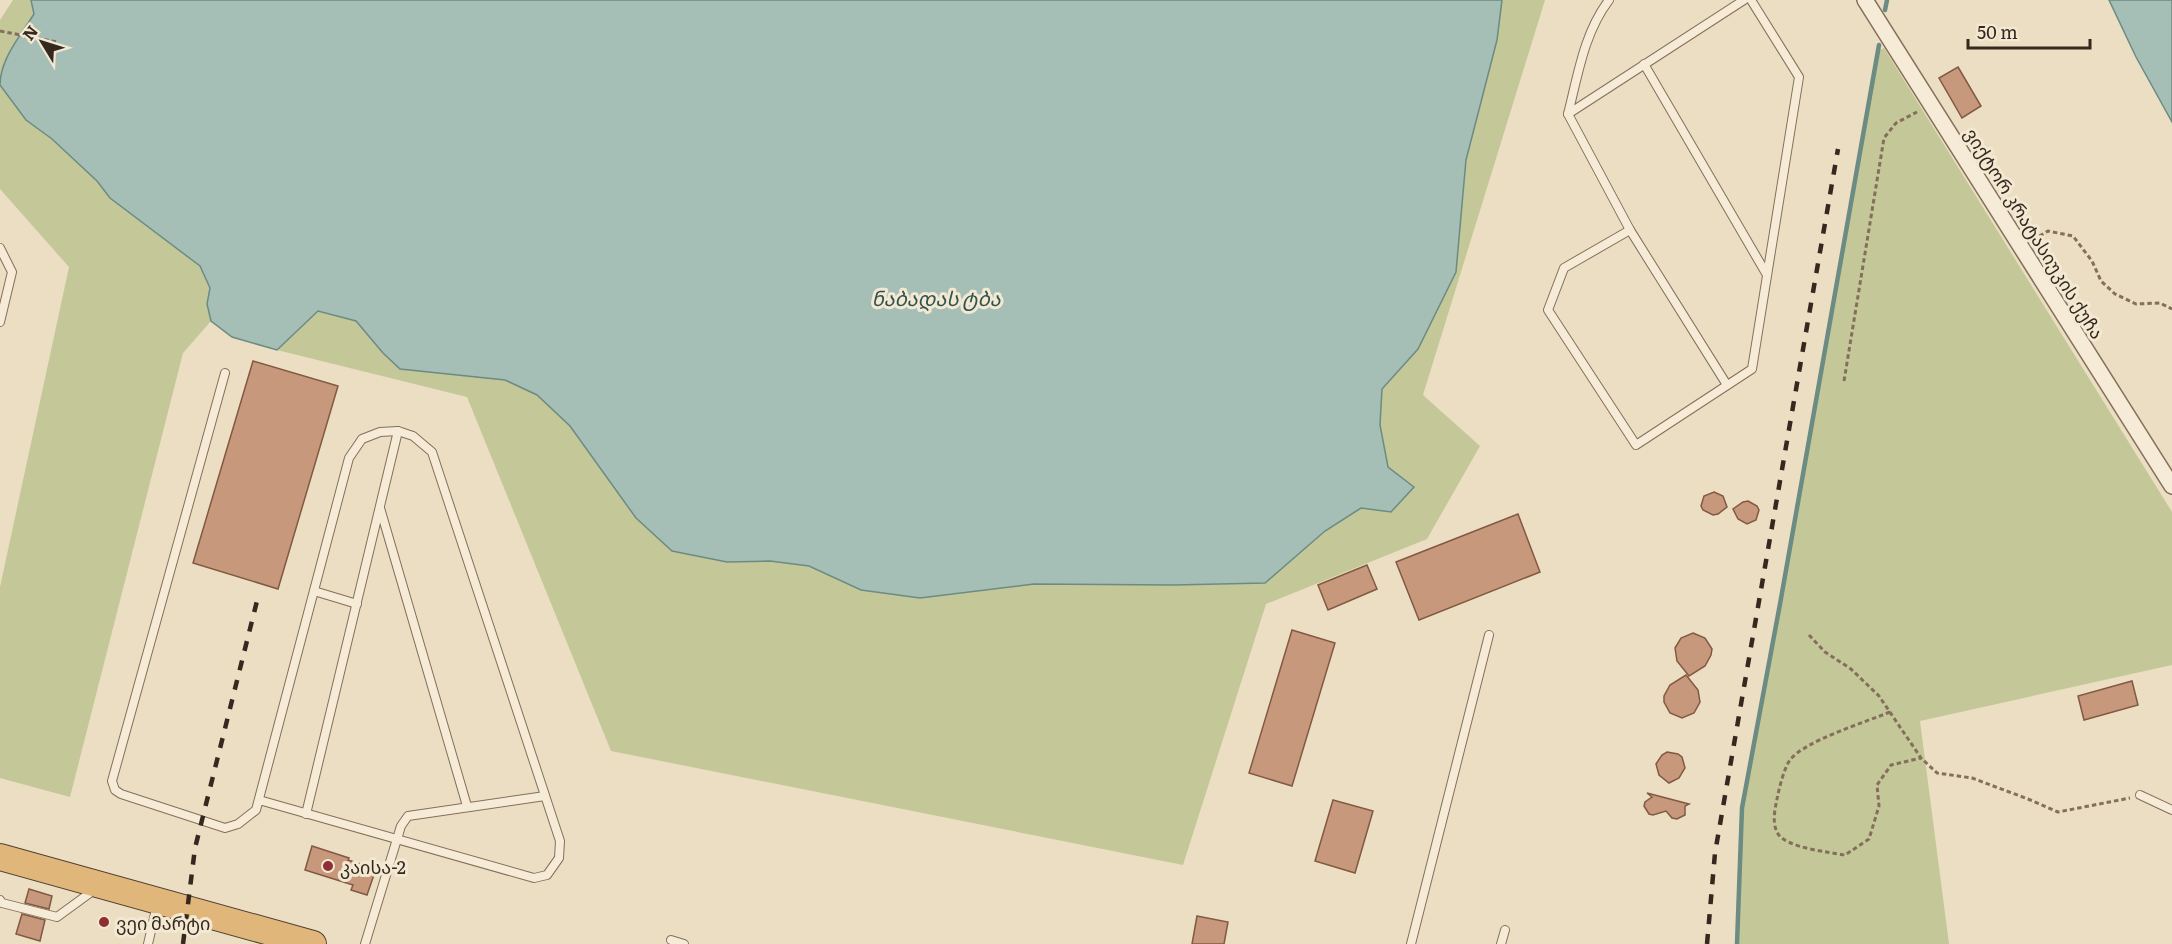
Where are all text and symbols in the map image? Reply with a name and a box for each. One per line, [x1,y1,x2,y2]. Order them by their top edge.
north arrow [12,12,72,72]
scale bar [1968,12,2090,50]
text: 50 m [1977,18,2018,45]
text: N [16,19,43,45]
street label: ვიქტორ კრატასიუკის ქუჩა [1959,122,2111,344]
water label: ნაბადას ტბა [871,282,1002,312]
place label: კაისა-2 [340,853,406,880]
marker: კაისა-2 [321,859,335,873]
place label: ვეი მარტი [116,909,210,936]
marker: ვეი მარტი [97,915,111,929]

